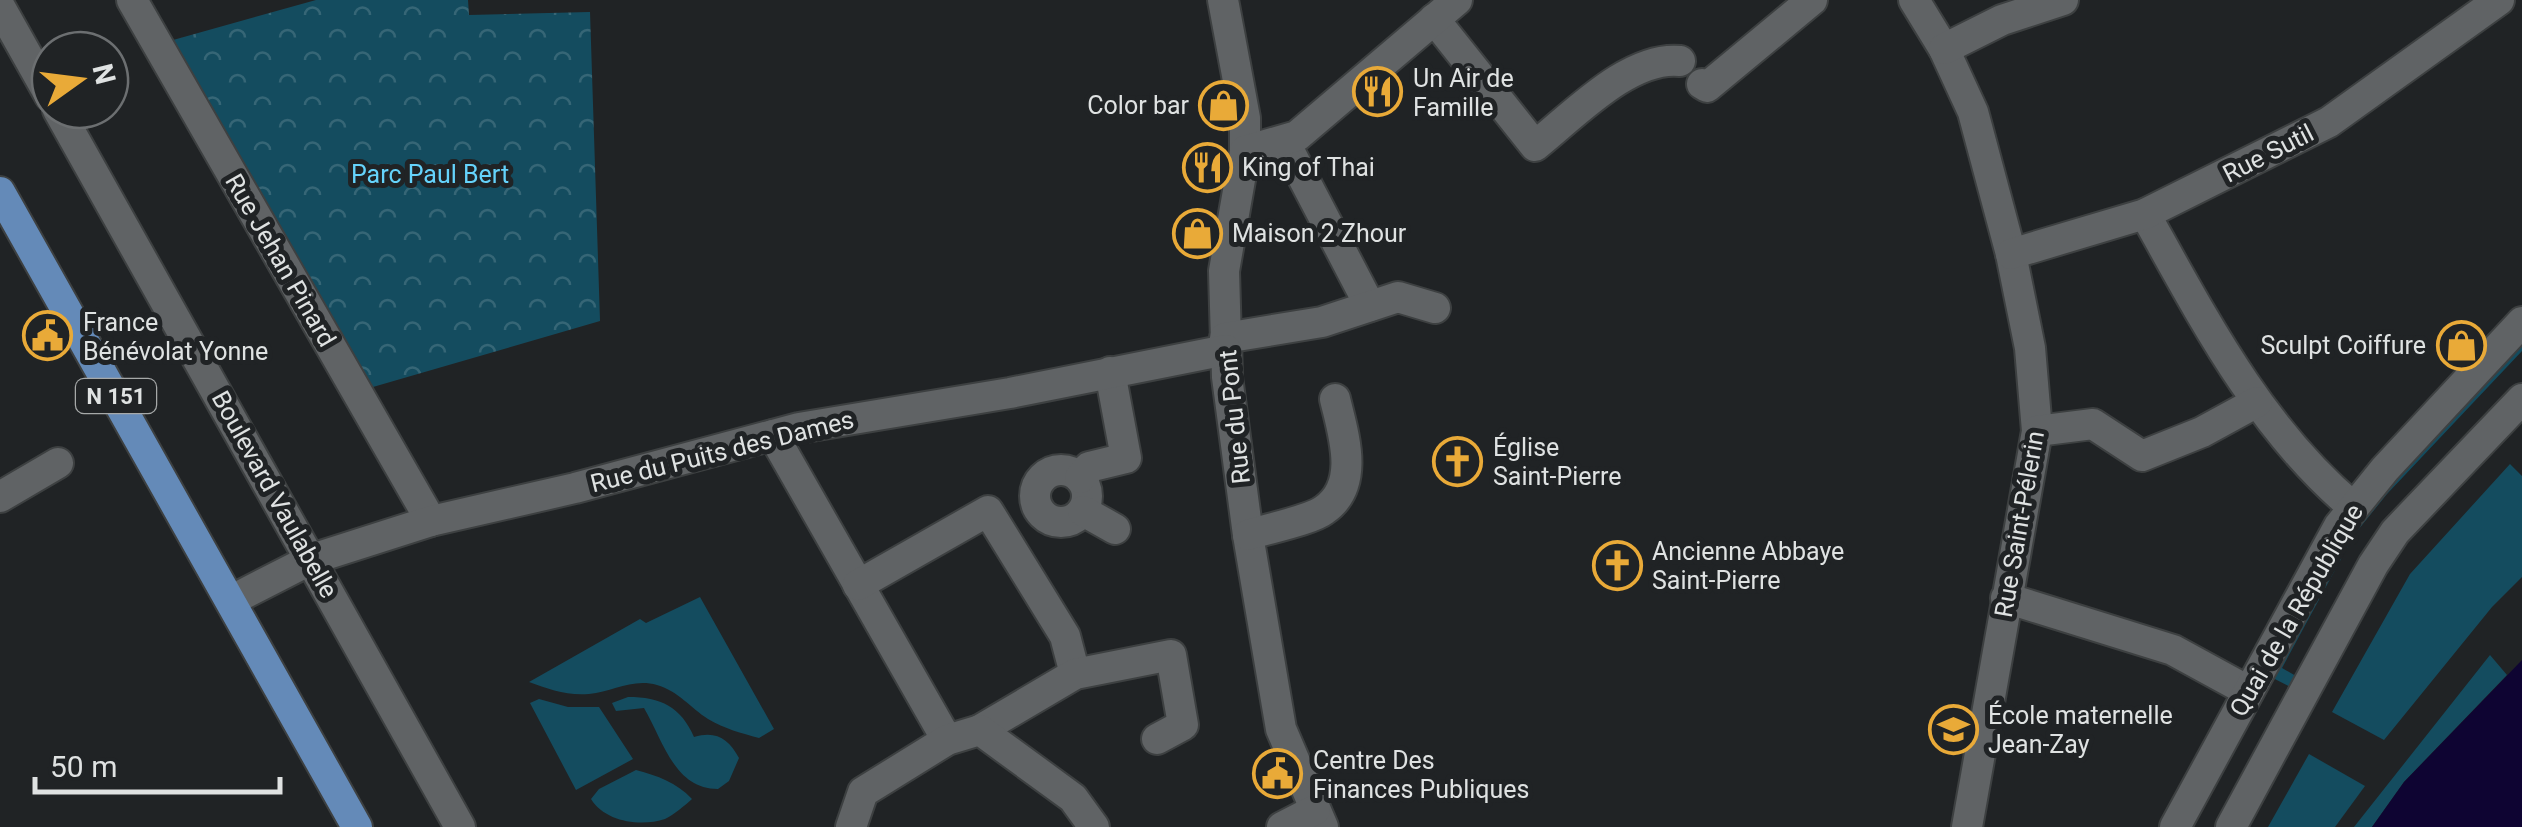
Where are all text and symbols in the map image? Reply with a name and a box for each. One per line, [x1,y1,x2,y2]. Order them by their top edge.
north arrow [30,30,130,130]
text: N [85,60,122,88]
place label: Un Air de Famille [1413,64,1514,122]
restaurant icon: Un Air de Famille [1352,66,1404,118]
shop icon: Color bar [1198,79,1250,131]
place label: Color bar [1087,91,1190,120]
street label: Rue Sutil [2218,118,2318,189]
restaurant icon: King of Thai [1181,141,1233,193]
place label: King of Thai [1242,153,1375,182]
park label: Parc Paul Bert [351,160,509,189]
street label: Rue Jehan Pinard [219,169,342,352]
shop icon: Maison 2 Zhour [1171,207,1223,259]
place label: Maison 2 Zhour [1232,219,1407,248]
place label: France Bénévolat Yonne [83,308,268,366]
public building icon: France Bénévolat Yonne [22,310,74,362]
shop icon: Sculpt Coiffure [2435,319,2487,371]
place label: Sculpt Coiffure [2261,331,2426,360]
street label: Rue du Pont [1213,349,1256,485]
road number: N 151 [76,379,156,413]
street label: Boulevard Vaulabelle [206,386,343,603]
street label: Rue du Puits des Dames [588,405,857,498]
street label: Rue Saint-Pélerin [1989,429,2050,619]
place label: Église Saint-Pierre [1493,432,1622,491]
church icon: Église Saint-Pierre [1432,435,1484,487]
street label: Quai de la République [2224,499,2369,722]
place label: Ancienne Abbaye Saint-Pierre [1652,537,1844,595]
church icon: Ancienne Abbaye Saint-Pierre [1591,539,1643,591]
place label: École maternelle Jean-Zay [1988,700,2173,759]
school or university icon: École maternelle Jean-Zay [1927,703,1979,755]
scale bar [35,732,280,794]
place label: Centre Des Finances Publiques [1313,746,1529,804]
public building icon: Centre Des Finances Publiques [1252,748,1304,800]
text: 50 m [50,749,117,784]

